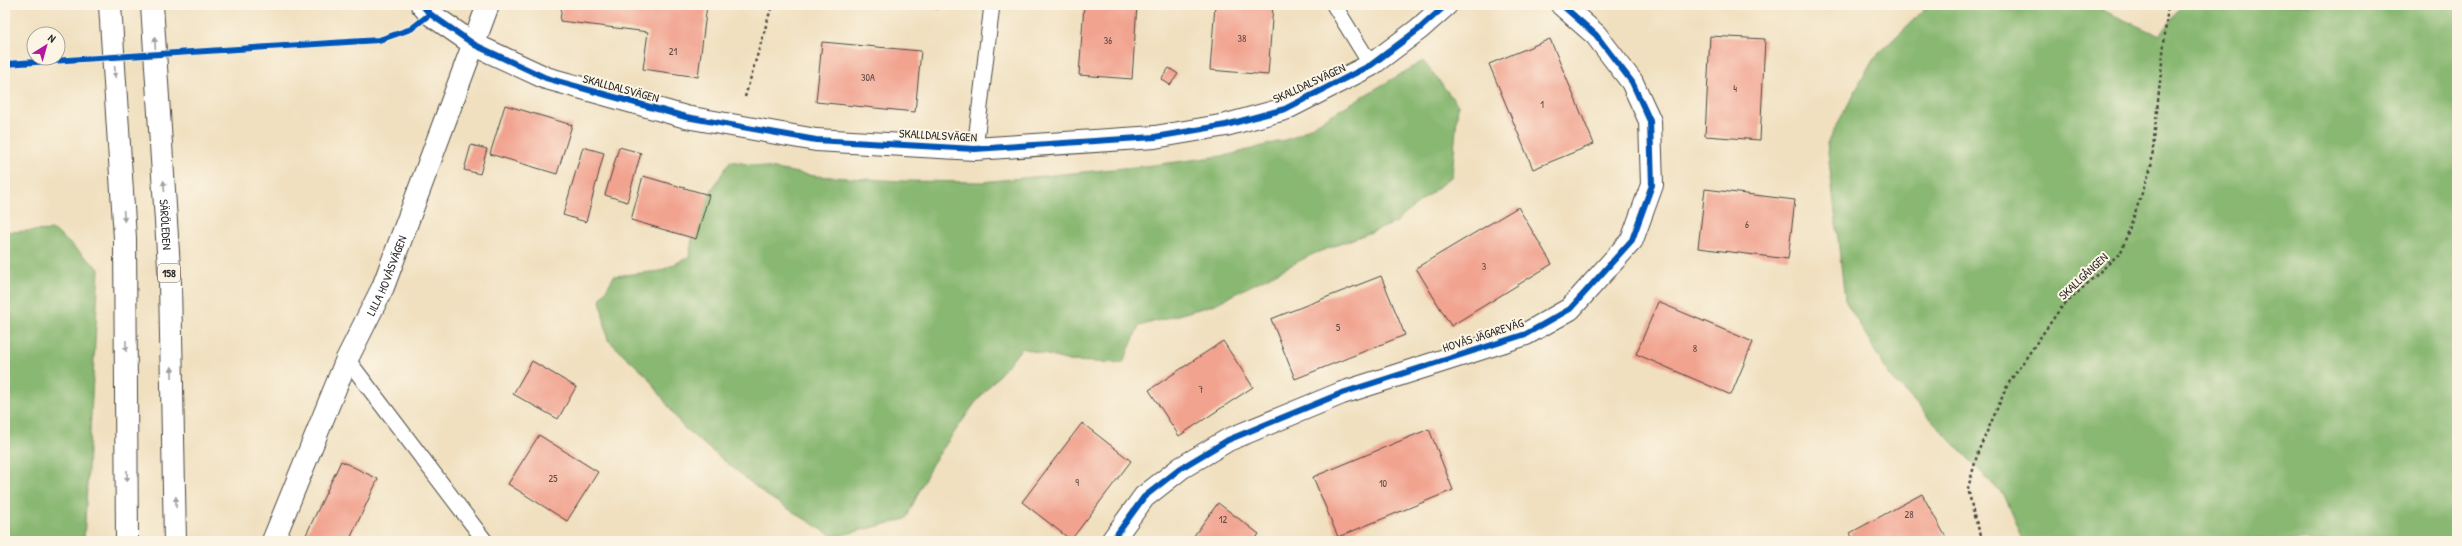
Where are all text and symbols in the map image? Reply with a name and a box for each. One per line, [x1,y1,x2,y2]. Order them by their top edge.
north arrow [26,26,66,66]
text: N [45,31,59,45]
house number: 38 [1238,32,1246,45]
house number: 36 [1104,34,1112,47]
one-way arrow [151,37,158,49]
house number: 21 [669,45,678,58]
street label: SKALLDALSVÄGEN [1270,59,1348,107]
one-way arrow [111,66,118,78]
street label: SKALLDALSVÄGEN [581,70,661,106]
house number: 30A [861,71,875,84]
house number: 4 [1733,82,1737,95]
house number: 1 [1540,98,1544,111]
street label: SKALLDALSVÄGEN [899,124,977,146]
one-way arrow [160,180,167,192]
street label: SÄRÖLEDEN [156,199,176,250]
one-way arrow [120,210,127,222]
house number: 6 [1745,218,1749,231]
street label: LILLA HOVÅSVÄGEN [362,233,410,318]
street label: SKALLGÅNGEN [2055,249,2111,303]
house number: 3 [1482,260,1487,273]
road number: 158 [158,264,180,282]
street label: HOVÅS JÄGAREVÄG [1440,314,1526,356]
house number: 5 [1336,321,1341,334]
one-way arrow [123,340,129,353]
house number: 8 [1693,342,1697,355]
one-way arrow [169,365,175,378]
house number: 7 [1199,383,1204,396]
one-way arrow [124,470,130,483]
house number: 25 [549,472,558,485]
house number: 9 [1075,476,1079,489]
house number: 10 [1379,477,1388,490]
one-way arrow [172,496,179,508]
house number: 28 [1904,508,1914,521]
house number: 12 [1219,513,1227,526]

